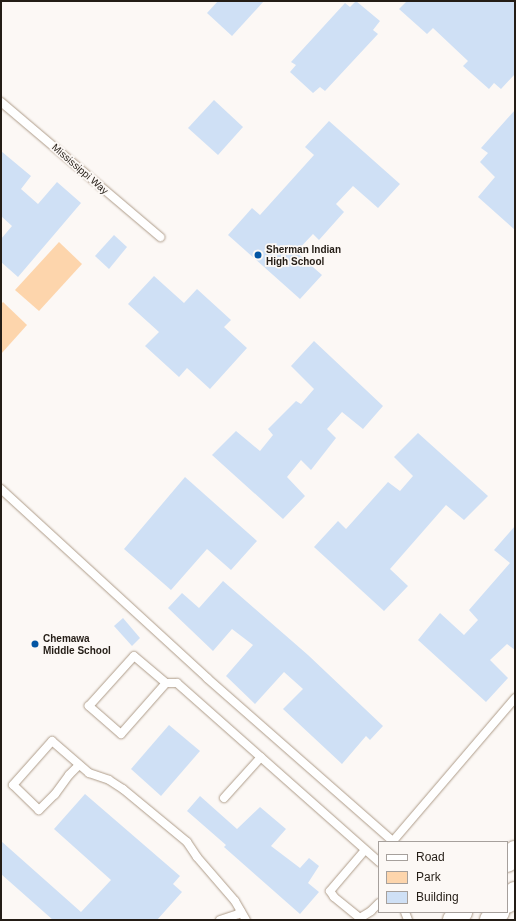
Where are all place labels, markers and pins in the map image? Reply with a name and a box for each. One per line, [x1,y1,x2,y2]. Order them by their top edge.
place label: Sherman Indian High School [266,243,341,266]
marker: Sherman Indian High School [253,250,263,260]
place label: Chemawa Middle School [43,632,111,656]
marker: Chemawa Middle School [30,639,40,649]

